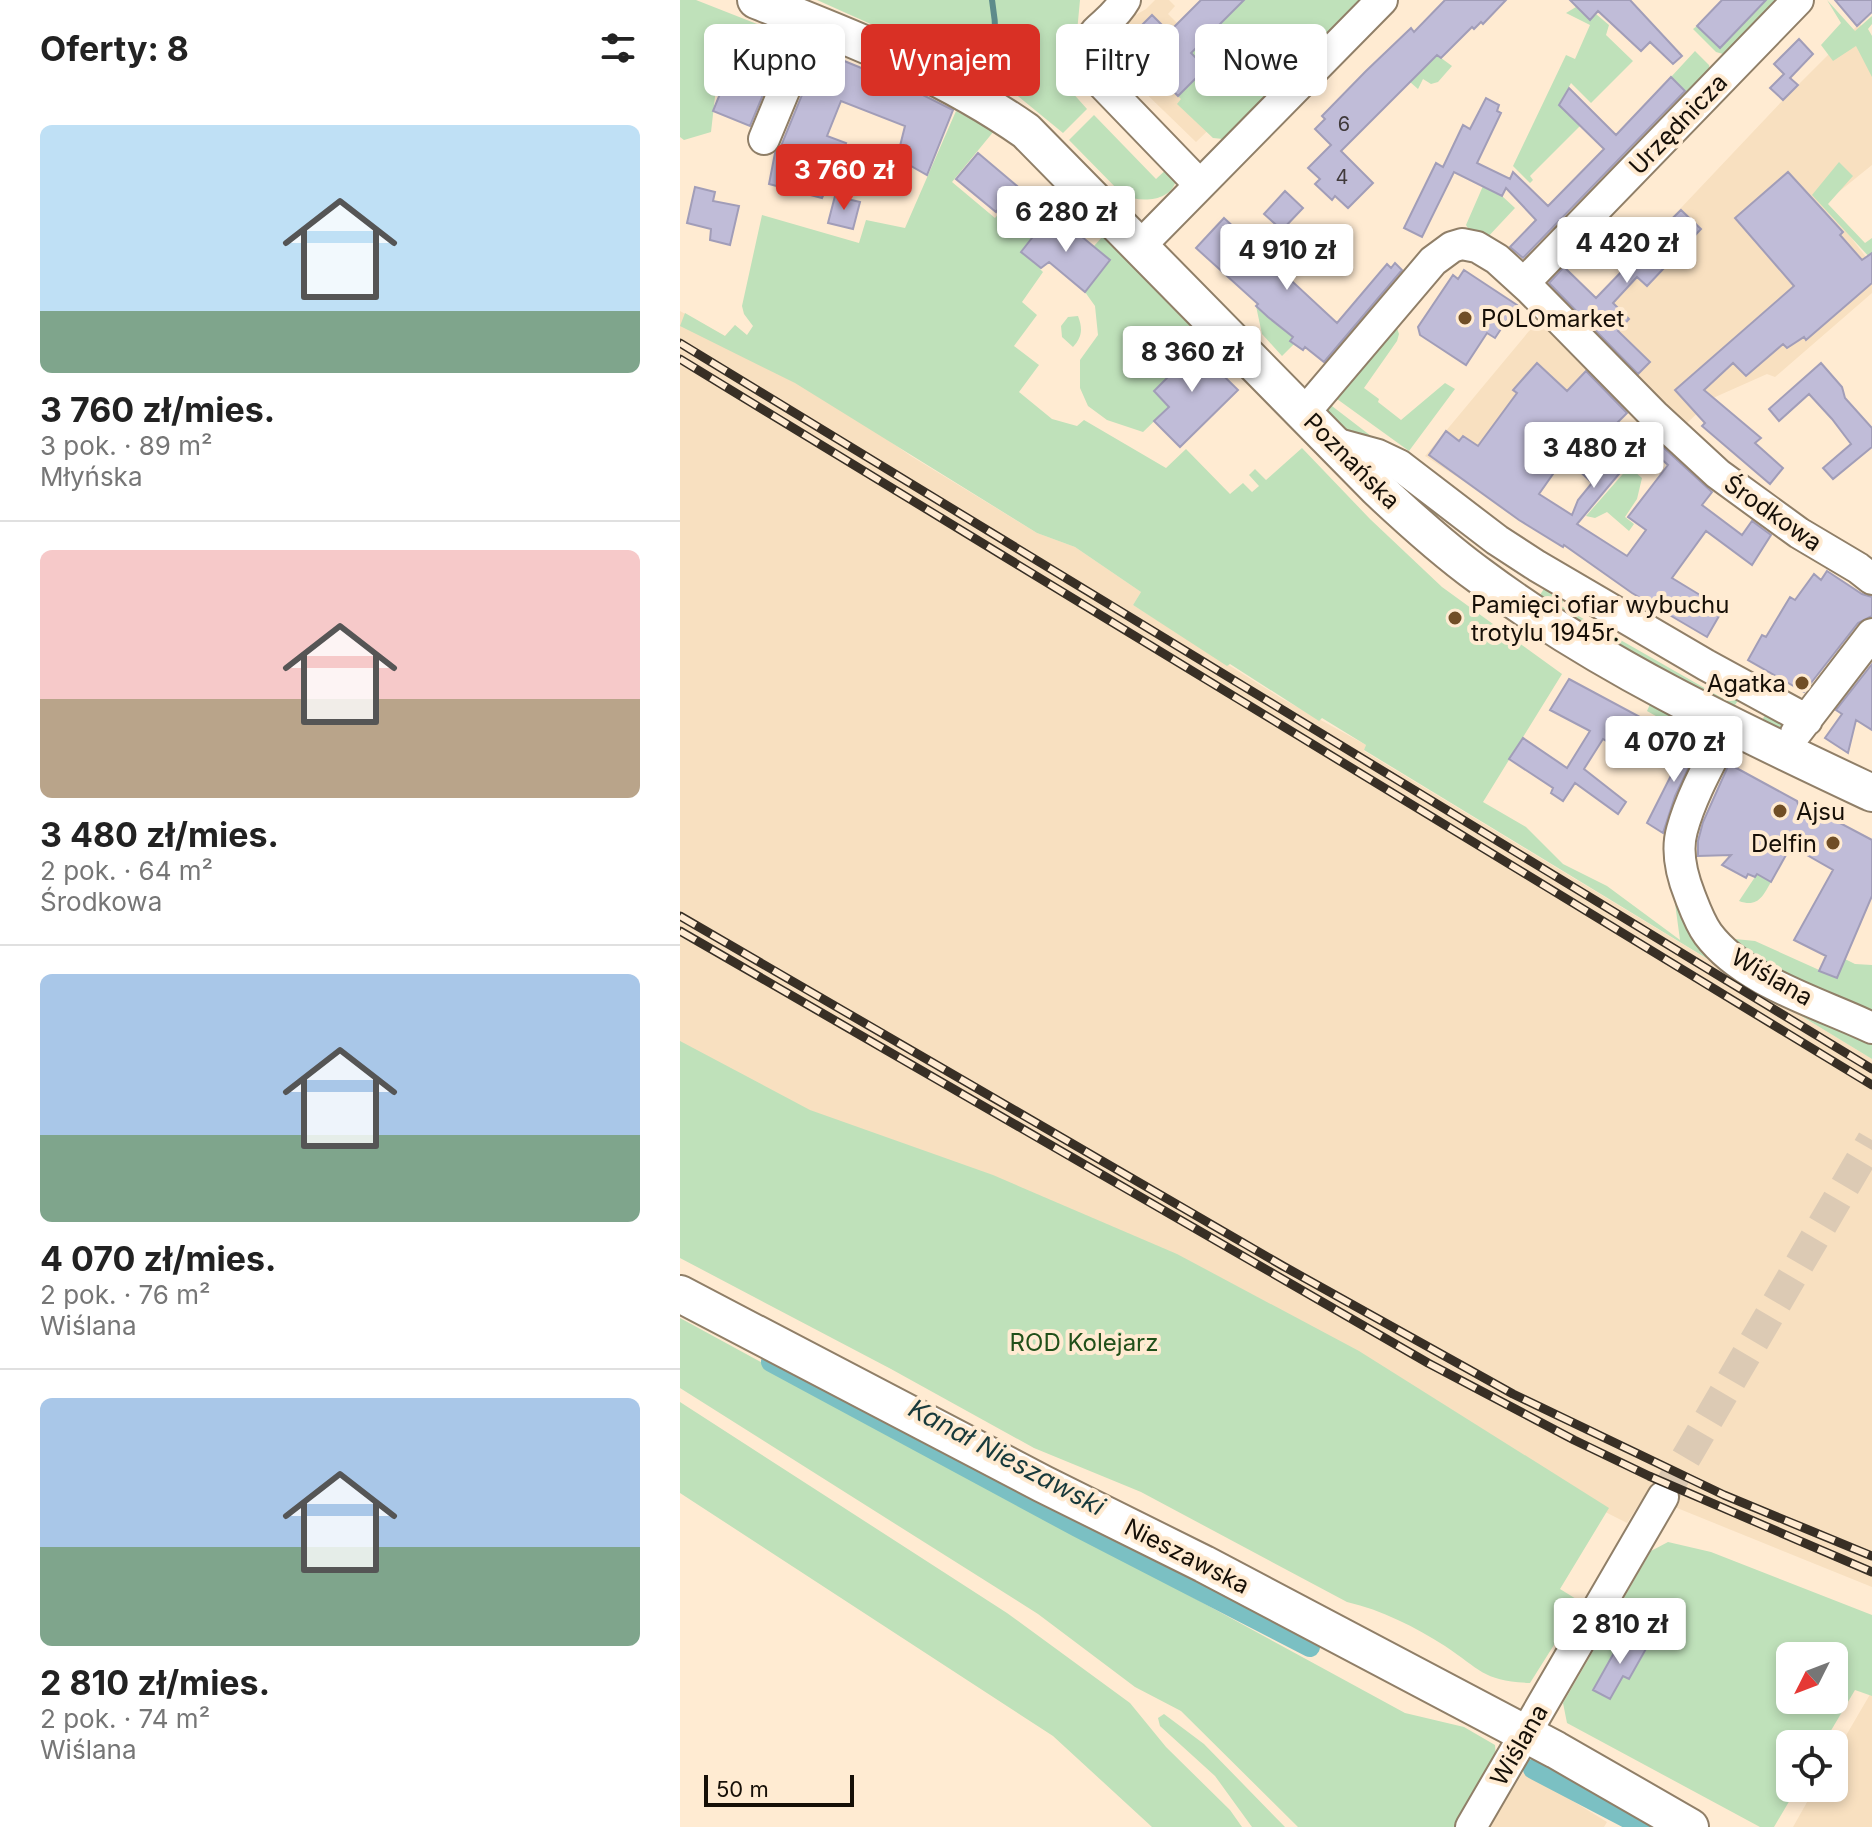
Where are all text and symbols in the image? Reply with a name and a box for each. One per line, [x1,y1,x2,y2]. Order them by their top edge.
chip: Kupno [704,24,845,96]
chip: Wynajem [861,24,1040,96]
chip: Filtry [1056,24,1179,96]
chip: Nowe [1195,24,1327,96]
icon: filters [596,26,640,70]
text: Oferty: 8 [40,28,189,69]
street label: Urzędnicza [1623,68,1733,180]
house number: 6 [1338,112,1350,136]
pin: 3 760 zł [761,144,927,212]
text: 3 760 zł [794,154,894,185]
house number: 4 [1336,165,1348,189]
icon: home [268,177,412,321]
pin: 6 280 zł [983,186,1149,254]
text: 6 280 zł [1015,196,1117,227]
pin: 4 420 zł [1544,217,1710,285]
pin: 4 910 zł [1204,224,1370,292]
text: 4 420 zł [1575,227,1679,258]
text: 4 910 zł [1238,234,1336,265]
place label: POLOmarket [1481,304,1624,333]
marker: POLOmarket [1456,309,1474,327]
pin: 8 360 zł [1109,326,1275,394]
text: 8 360 zł [1141,336,1243,367]
text: 3 760 zł/mies. [40,389,275,430]
street label: Poznańska [1298,407,1406,515]
pin: 3 480 zł [1511,422,1677,490]
text: 3 pok. · 89 m² [40,430,213,461]
text: 3 480 zł [1542,432,1646,463]
text: Młyńska [40,461,142,492]
street label: Środkowa [1718,469,1828,557]
place label: Pamięci ofiar wybuchu trotylu 1945r. [1471,590,1729,647]
icon: home [268,602,412,746]
marker: Pamięci ofiar wybuchu trotylu 1945r. [1446,609,1464,627]
place label: Agatka [1707,669,1786,698]
marker: Agatka [1793,674,1811,692]
pin: 4 070 zł [1591,716,1757,784]
text: 4 070 zł [1623,726,1725,757]
place label: Ajsu [1796,797,1845,826]
marker: Ajsu [1771,802,1789,820]
text: 3 480 zł/mies. [40,814,279,855]
place label: Delfin [1751,829,1817,858]
marker: Delfin [1824,834,1842,852]
text: 2 pok. · 64 m² [40,855,213,886]
text: Środkowa [40,886,162,917]
street label: Wiślana [1726,942,1818,1012]
icon: home [268,1026,412,1170]
text: 4 070 zł/mies. [40,1238,276,1279]
text: 2 pok. · 76 m² [40,1279,211,1310]
text: Wiślana [40,1310,137,1341]
park label: ROD Kolejarz [1010,1328,1158,1357]
water label: Kanał Nieszawski [904,1392,1111,1522]
icon: home [268,1450,412,1594]
street label: Nieszawska [1120,1512,1254,1600]
pin: 2 810 zł [1537,1598,1703,1666]
text: 2 810 zł [1572,1608,1668,1639]
north arrow [1776,1642,1848,1714]
map controls [1776,1642,1848,1802]
text: 2 810 zł/mies. [40,1662,270,1703]
street label: Wiślana [1484,1699,1554,1791]
text: 2 pok. · 74 m² [40,1703,210,1734]
button: locate [1776,1730,1848,1802]
text: Wiślana [40,1734,137,1765]
scale bar [704,1771,854,1807]
text: 50 m [716,1776,769,1802]

